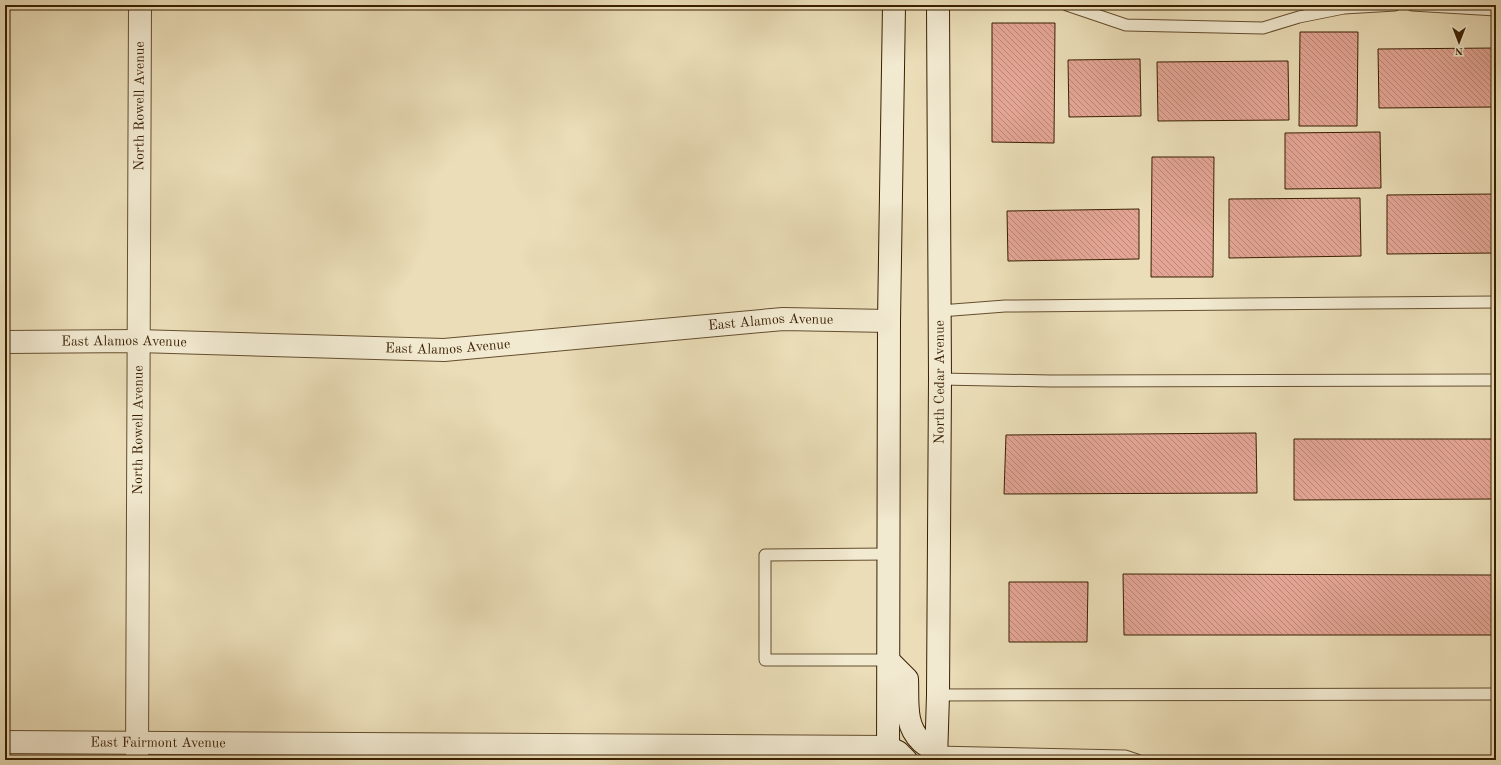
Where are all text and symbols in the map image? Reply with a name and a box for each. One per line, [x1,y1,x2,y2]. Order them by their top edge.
north arrow [1439,22,1479,62]
street label: North Rowell Avenue [132,41,147,171]
text: N [1454,45,1463,56]
street label: East Alamos Avenue [707,312,833,333]
street label: North Cedar Avenue [933,320,947,444]
street label: East Alamos Avenue [61,334,187,349]
street label: East Alamos Avenue [385,337,511,357]
street label: North Rowell Avenue [131,365,146,495]
street label: East Fairmont Avenue [90,735,226,750]

